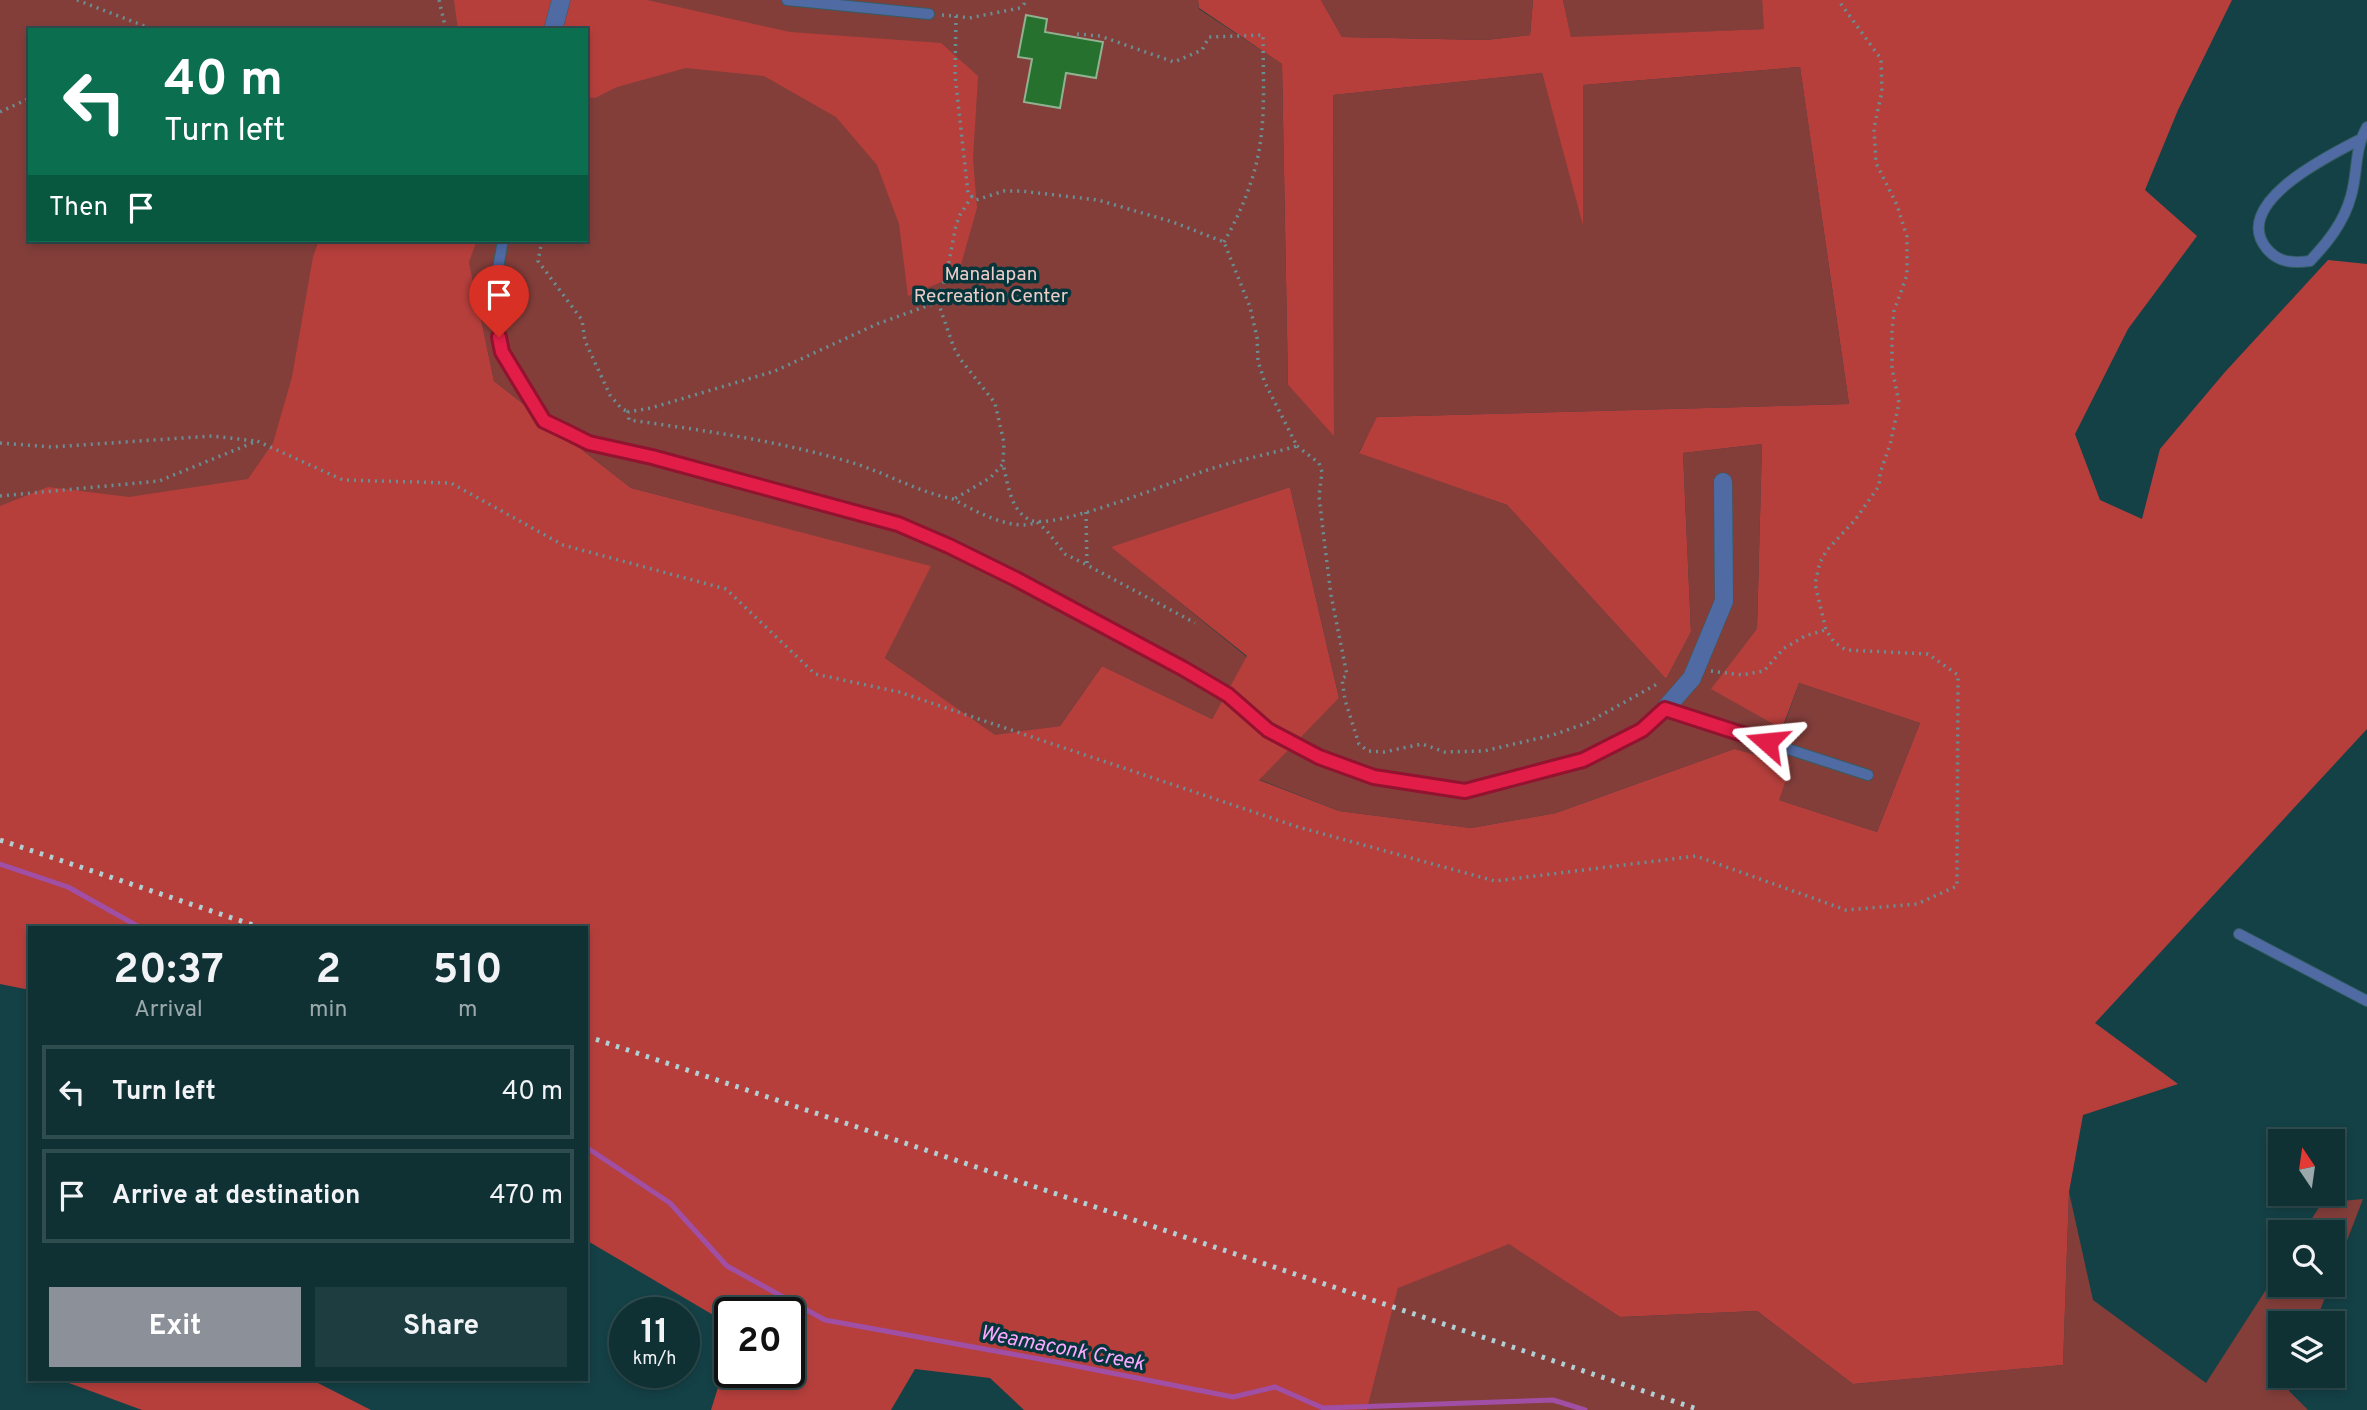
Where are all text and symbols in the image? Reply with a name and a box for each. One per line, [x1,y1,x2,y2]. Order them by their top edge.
text: 40 m [164,51,283,113]
icon: left [49,56,140,147]
text: Turn left [164,112,285,152]
icon: arrive [122,189,160,227]
text: Then [49,192,108,225]
park label: Manalapan Recreation Center [914,263,1069,309]
pin [469,265,529,337]
icon: arrive [480,276,518,314]
position arrow [1730,705,1804,779]
text: 20:37 [113,945,224,998]
text: 2 [315,945,341,998]
text: 510 [433,945,503,998]
text: Arrival [134,996,203,1025]
text: min [309,996,347,1025]
text: m [458,996,477,1025]
icon: left [53,1073,91,1111]
text: Turn left [112,1076,216,1109]
text: 40 m [502,1076,563,1109]
north arrow [2268,1129,2345,1206]
map controls [2268,1129,2345,1388]
icon: arrive [53,1177,91,1215]
text: Arrive at destination [112,1180,360,1213]
text: 470 m [489,1180,563,1213]
button: search [2268,1220,2345,1297]
button: Exit [49,1287,301,1367]
button: Share [315,1287,567,1367]
speed limit sign: 20 [714,1297,805,1388]
text: 11 [641,1311,669,1355]
button: layers [2268,1311,2345,1388]
water label: Weamaconk Creek [978,1320,1147,1378]
text: km/h [633,1348,676,1371]

